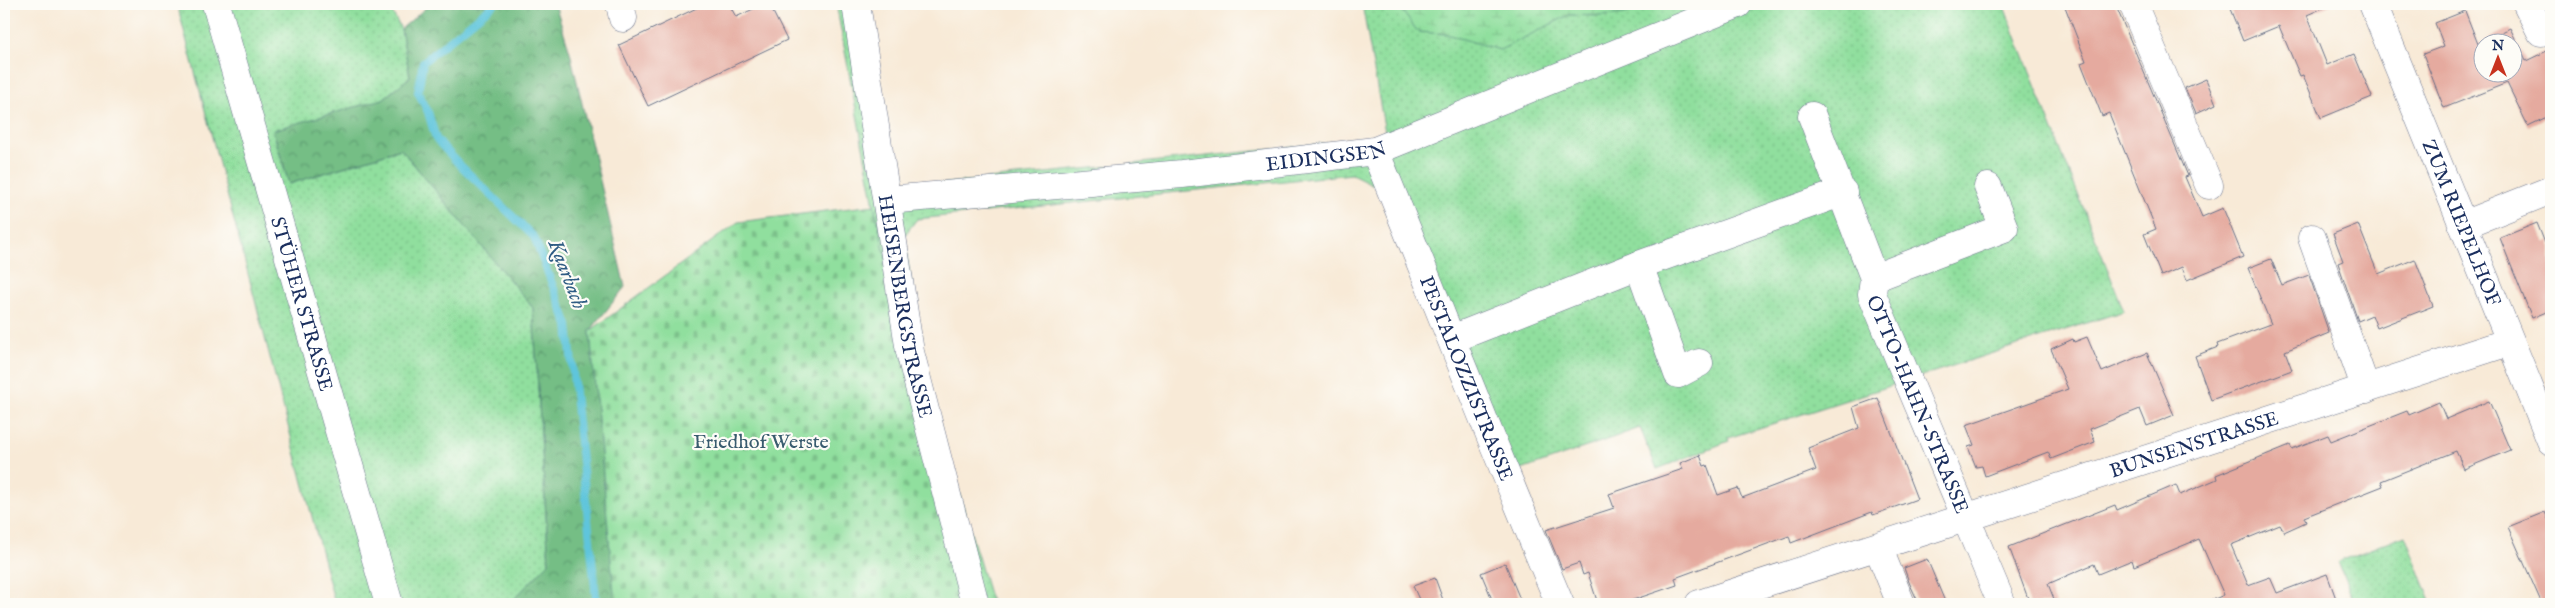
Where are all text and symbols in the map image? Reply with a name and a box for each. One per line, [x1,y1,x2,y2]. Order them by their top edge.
north arrow [2472,32,2522,82]
text: N [2491,37,2504,55]
street label: ZUM RIEPELHOF [2416,136,2506,310]
street label: EIDINGSEN [1264,137,1391,178]
street label: HEISENBERGSTRASSE [872,193,937,421]
street label: STÜHER STRASSE [264,214,338,394]
water label: Kaarbach [541,235,592,313]
street label: PESTALOZZISTRASSE [1413,273,1518,485]
street label: OTTO-HAHN-STRASSE [1860,292,1974,518]
street label: BUNSENSTRASSE [2107,406,2282,484]
park label: Friedhof Werste [693,430,829,455]

